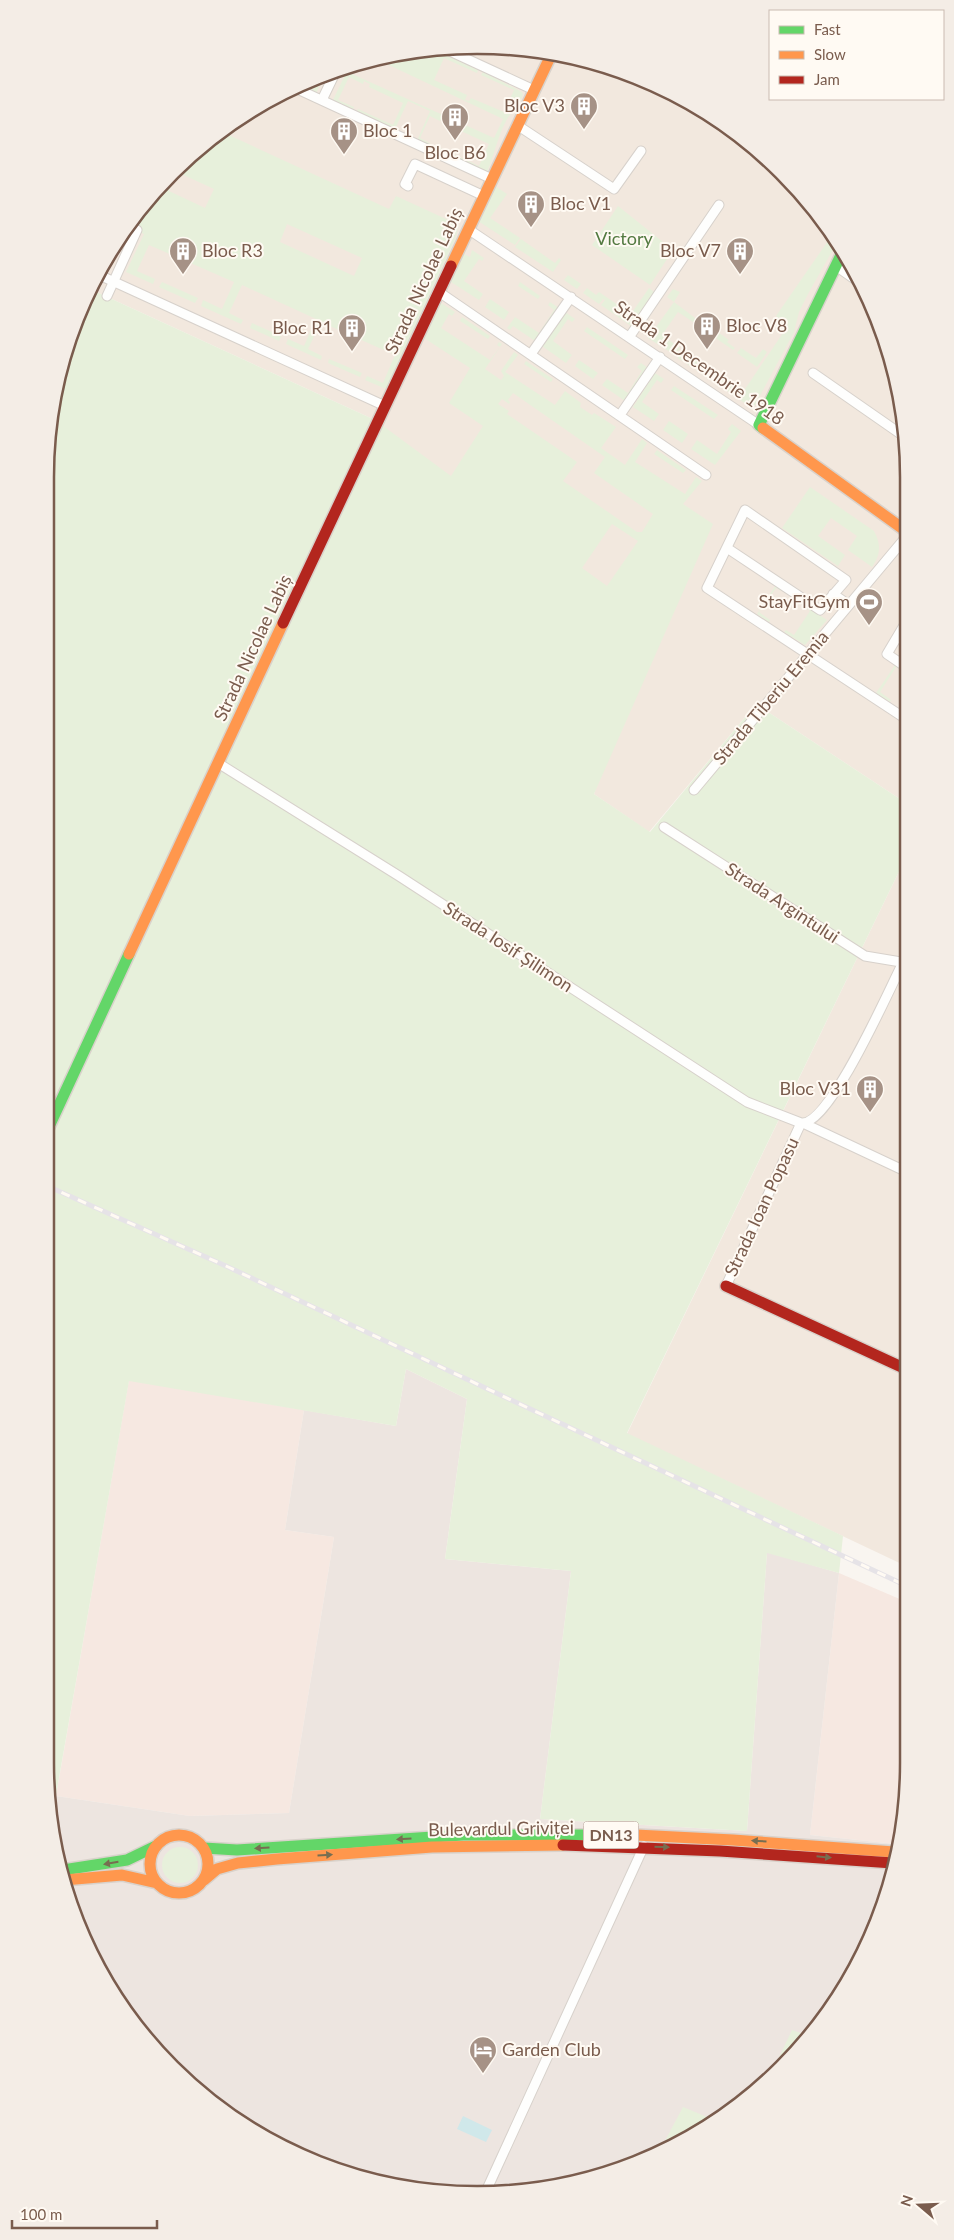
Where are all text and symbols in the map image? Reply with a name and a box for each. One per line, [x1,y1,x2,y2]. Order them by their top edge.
legend [769,10,944,100]
text: Fast [814,20,841,38]
text: Slow [814,45,846,63]
text: Jam [814,70,840,88]
building icon: Bloc V3 [569,91,599,130]
place label: Bloc V3 [504,94,565,116]
building icon: Bloc B6 [440,102,470,141]
building icon: Bloc 1 [329,116,359,155]
place label: Bloc 1 [363,119,413,141]
place label: Bloc B6 [424,141,486,163]
building icon: Bloc V1 [516,189,546,228]
place label: Bloc V1 [550,192,611,214]
street label: Strada Nicolae Labiș [380,204,467,357]
park label: Victory [595,227,653,249]
building icon: Bloc R3 [168,236,198,275]
building icon: Bloc V7 [725,236,755,275]
place label: Bloc R3 [202,239,263,261]
place label: Bloc V7 [660,239,721,261]
street label: Strada 1 Decembrie 1918 [610,295,789,429]
building icon: Bloc V8 [692,311,722,350]
building icon: Bloc R1 [337,313,367,352]
place label: Bloc V8 [726,314,787,336]
place label: Bloc R1 [272,316,333,338]
street label: Strada Nicolae Labiș [209,571,296,724]
sports icon: StayFitGym [854,587,884,626]
place label: StayFitGym [759,590,850,612]
street label: Strada Tiberiu Eremia [708,626,833,769]
street label: Strada Argintului [721,857,844,947]
street label: Strada Iosif Șilimon [440,896,577,996]
building icon: Bloc V31 [855,1074,885,1113]
place label: Bloc V31 [779,1077,851,1099]
street label: Strada Ioan Popasu [719,1134,803,1280]
street label: Bulevardul Griviței [428,1816,574,1840]
road number: DN13 [584,1822,638,1848]
one-way arrow [396,1835,412,1843]
one-way arrow [750,1837,766,1845]
one-way arrow [655,1843,671,1851]
one-way arrow [254,1845,270,1853]
one-way arrow [317,1851,333,1859]
one-way arrow [817,1853,833,1861]
one-way arrow [103,1860,119,1868]
hotel icon: Garden Club [468,2035,498,2074]
place label: Garden Club [502,2038,601,2060]
north arrow [894,2180,944,2230]
text: N [896,2193,916,2208]
scale bar [12,2198,158,2230]
text: 100 m [20,2205,62,2223]

